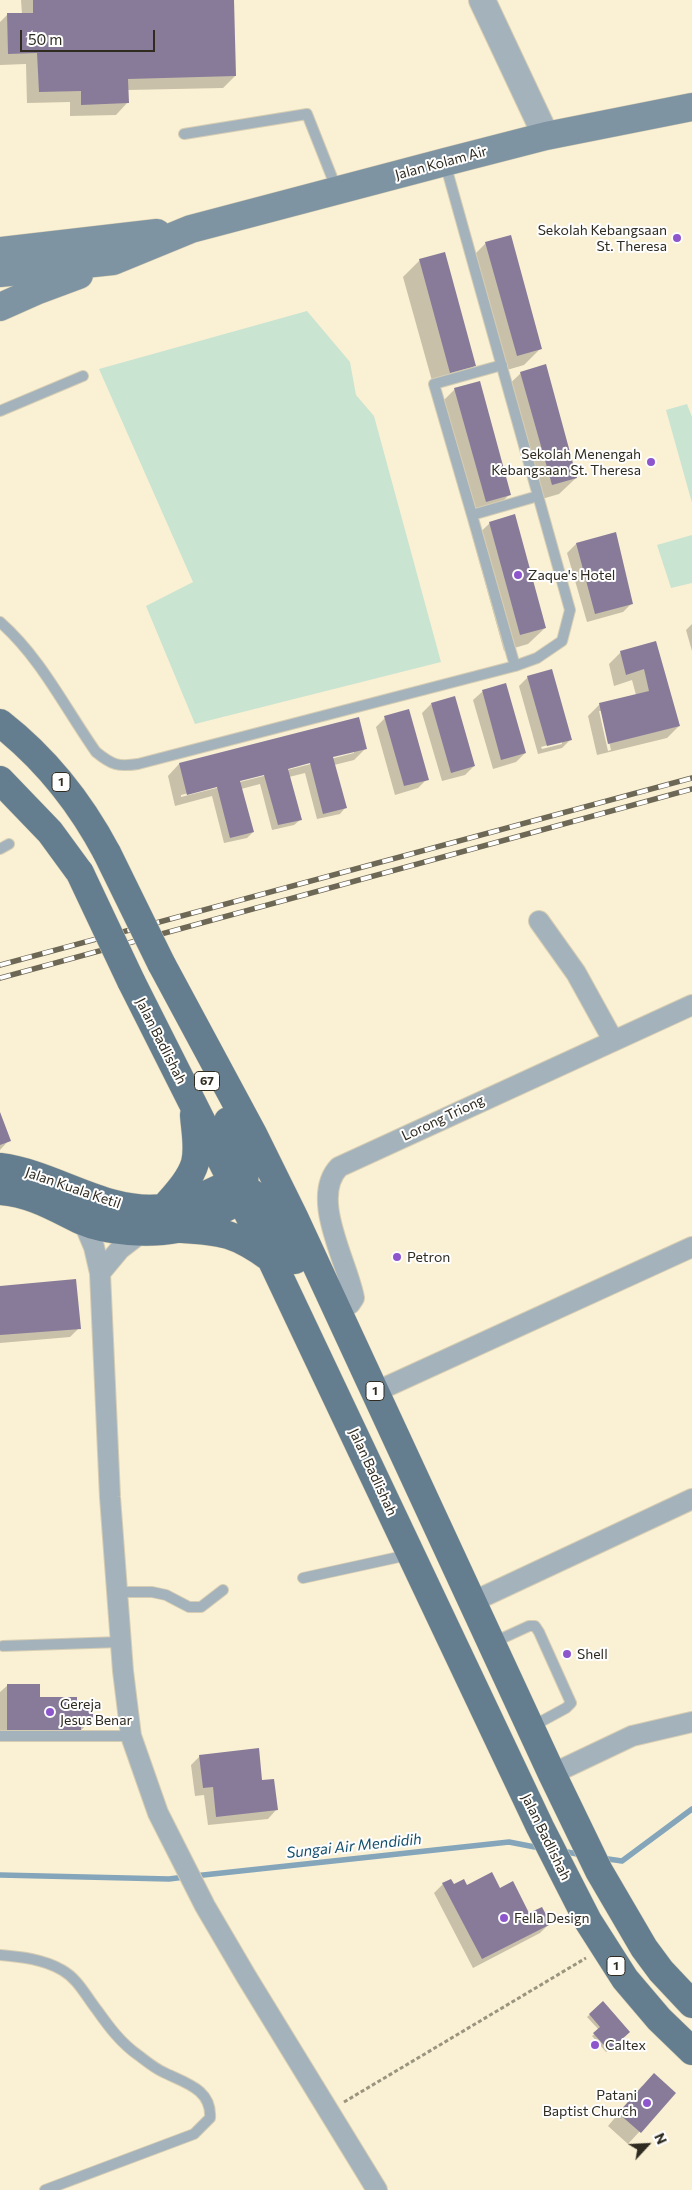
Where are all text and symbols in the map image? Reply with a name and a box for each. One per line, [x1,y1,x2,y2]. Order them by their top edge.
scale bar [22,20,158,52]
text: 50 m [28,30,62,48]
street label: Jalan Kolam Air [393,143,489,183]
place label: Sekolah Kebangsaan St. Theresa [538,222,667,254]
marker: Sekolah Kebangsaan St. Theresa [671,232,683,244]
place label: Sekolah Menengah Kebangsaan St. Theresa [491,446,641,478]
marker: Sekolah Menengah Kebangsaan St. Theresa [645,456,657,468]
place label: Zaque's Hotel [528,567,615,583]
marker: Zaque's Hotel [512,569,524,581]
road number: 1 [52,772,70,792]
street label: Jalan Badlishah [132,995,190,1087]
road number: 67 [194,1072,220,1090]
street label: Lorong Triong [399,1092,487,1144]
street label: Jalan Kuala Ketil [23,1164,123,1212]
place label: Petron [407,1249,450,1265]
marker: Petron [391,1251,403,1263]
road number: 1 [366,1382,384,1400]
street label: Jalan Badlishah [345,1426,401,1518]
place label: Shell [577,1646,608,1662]
marker: Shell [561,1648,573,1660]
place label: Gereja Jesus Benar [60,1696,132,1728]
marker: Gereja Jesus Benar [44,1706,56,1718]
street label: Jalan Badlishah [518,1791,574,1883]
water label: Sungai Air Mendidih [285,1830,423,1862]
place label: Fella Design [514,1910,589,1926]
marker: Fella Design [498,1912,510,1924]
road number: 1 [607,1956,625,1975]
place label: Caltex [605,2037,646,2053]
marker: Caltex [589,2039,601,2051]
place label: Patani Baptist Church [543,2087,637,2120]
marker: Patani Baptist Church [641,2097,653,2109]
north arrow [622,2120,672,2170]
text: N [651,2130,671,2147]

